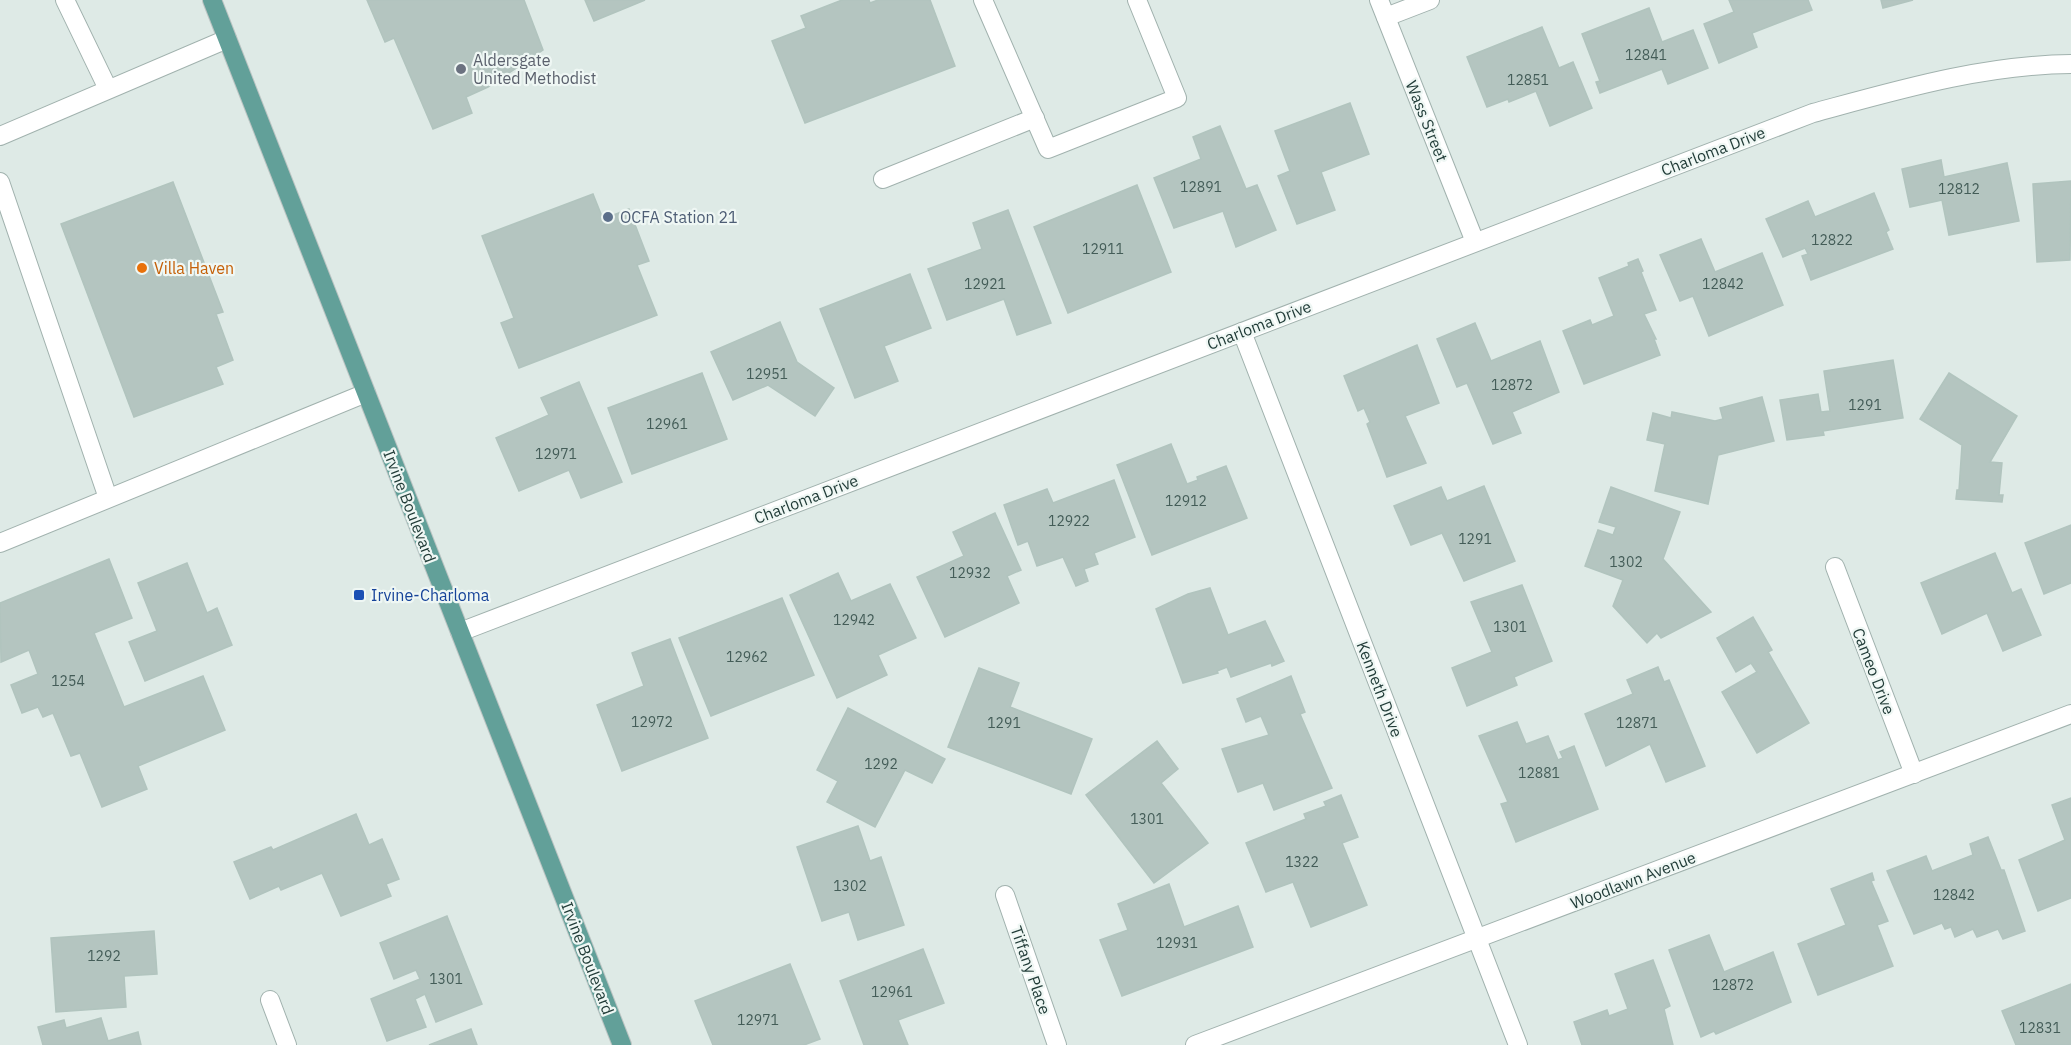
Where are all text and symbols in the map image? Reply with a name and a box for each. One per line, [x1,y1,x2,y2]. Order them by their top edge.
house number: 12841 [1625,46,1667,64]
place label: Aldersgate United Methodist [473,50,596,88]
marker: Aldersgate United Methodist [454,62,468,76]
house number: 12851 [1507,71,1549,89]
street label: Wass Street [1402,77,1452,165]
street label: Charloma Drive [1658,122,1768,180]
house number: 12891 [1180,178,1222,196]
house number: 12812 [1938,180,1980,198]
place label: OCFA Station 21 [620,207,738,227]
marker: OCFA Station 21 [601,210,615,224]
house number: 12822 [1811,231,1853,249]
house number: 12911 [1082,240,1124,258]
place label: Villa Haven [154,258,234,278]
marker: Villa Haven [135,261,149,275]
house number: 12921 [964,275,1006,293]
house number: 12842 [1702,275,1744,293]
street label: Charloma Drive [1204,296,1314,354]
house number: 12951 [746,365,788,383]
house number: 12872 [1491,376,1533,394]
house number: 1291 [1848,396,1882,414]
house number: 12961 [646,415,688,433]
house number: 12971 [535,445,577,463]
street label: Irvine Boulevard [379,447,441,565]
street label: Charloma Drive [751,470,861,528]
house number: 12912 [1165,492,1207,510]
house number: 12922 [1048,512,1090,530]
house number: 1291 [1458,530,1492,548]
house number: 1302 [1609,553,1643,571]
house number: 12932 [949,564,991,582]
place label: Irvine-Charloma [371,585,490,605]
marker: Irvine-Charloma [352,588,366,602]
house number: 12942 [833,611,875,629]
house number: 1301 [1493,618,1527,636]
street label: Cameo Drive [1848,625,1900,717]
street label: Kenneth Drive [1353,638,1408,740]
house number: 12962 [726,648,768,666]
house number: 1254 [51,672,85,690]
house number: 12972 [631,713,673,731]
house number: 1291 [987,714,1021,732]
house number: 12871 [1616,714,1658,732]
house number: 1292 [864,755,898,773]
house number: 12881 [1518,764,1560,782]
house number: 1301 [1130,810,1164,828]
street label: Woodlawn Avenue [1568,847,1699,913]
house number: 1322 [1285,853,1319,871]
house number: 1302 [833,877,867,895]
house number: 12842 [1933,886,1975,904]
street label: Irvine Boulevard [557,899,619,1017]
street label: Tiffany Place [1007,923,1056,1017]
house number: 12931 [1156,934,1198,952]
house number: 1292 [87,947,121,965]
house number: 1301 [429,970,463,988]
house number: 12872 [1712,976,1754,994]
house number: 12961 [871,983,913,1001]
house number: 12971 [737,1011,779,1029]
house number: 12831 [2019,1019,2061,1037]

